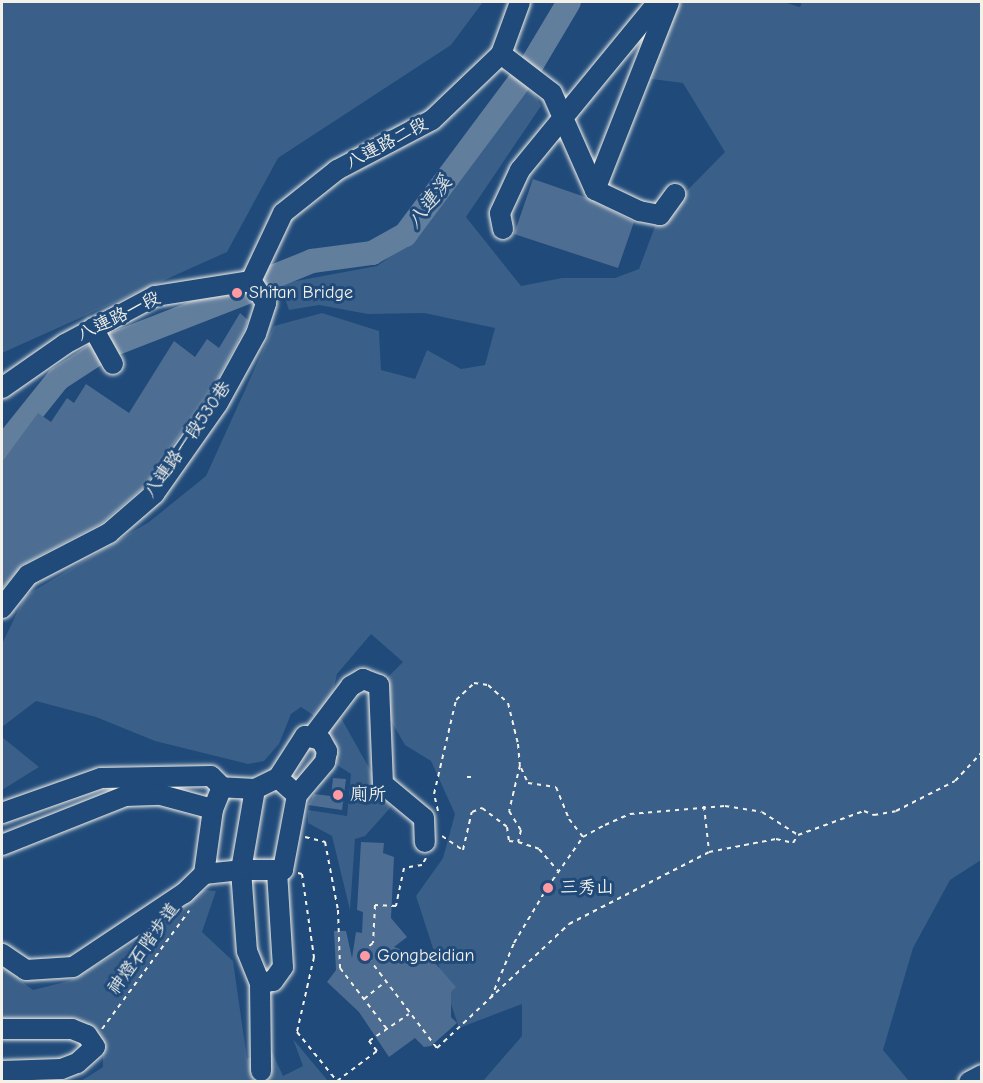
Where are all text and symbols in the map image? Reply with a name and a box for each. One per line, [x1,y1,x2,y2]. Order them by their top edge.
street label: 八連路二段 [342,113,432,175]
water label: 八連溪 [401,171,457,233]
place label: Shitan Bridge [249,282,353,304]
marker: Shitan Bridge [230,286,244,300]
street label: 八連路一段 [74,288,164,346]
street label: 八連路一段530巷 [140,377,236,503]
place label: 廁所 [350,784,386,806]
marker: 廁所 [331,788,345,802]
place label: 三秀山 [560,877,614,899]
marker: 三秀山 [541,881,555,895]
street label: 神燈石階步道 [104,899,184,999]
place label: Gongbeidian [377,945,475,967]
marker: Gongbeidian [358,949,372,963]

